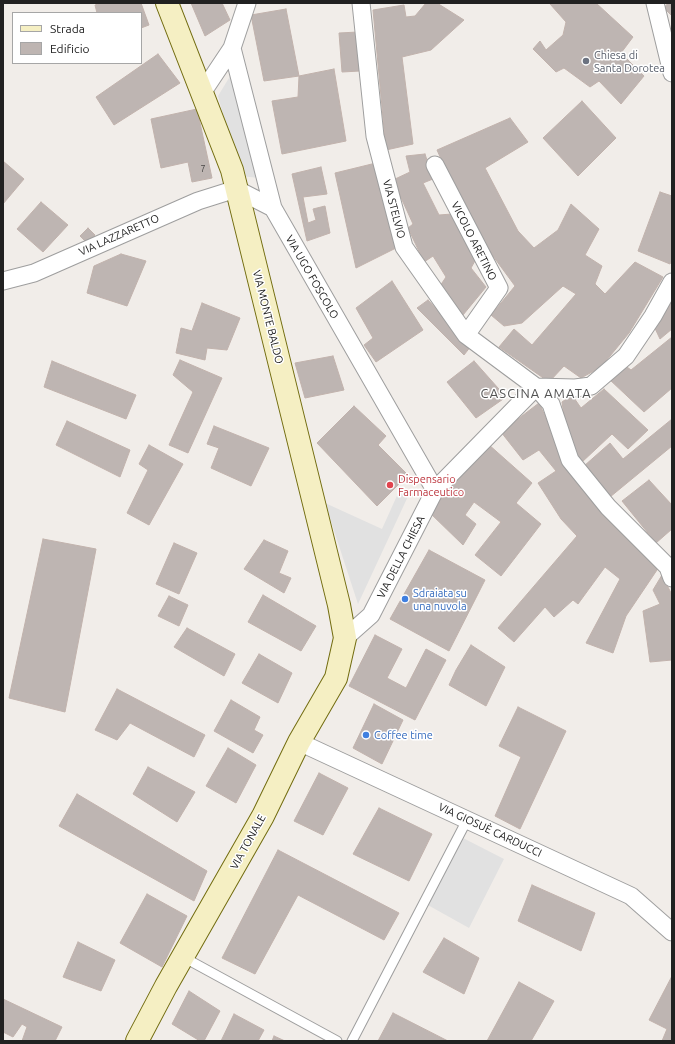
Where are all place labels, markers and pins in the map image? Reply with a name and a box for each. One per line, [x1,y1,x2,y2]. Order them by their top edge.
place label: Chiesa di Santa Dorotea [594,48,665,74]
marker: Chiesa di Santa Dorotea [581,56,591,66]
place label: Dispensario Farmaceutico [398,472,464,498]
marker: Dispensario Farmaceutico [385,480,395,490]
place label: Sdraiata su una nuvola [413,586,467,612]
marker: Sdraiata su una nuvola [400,594,410,604]
place label: Coffee time [374,728,433,742]
marker: Coffee time [361,730,371,740]

